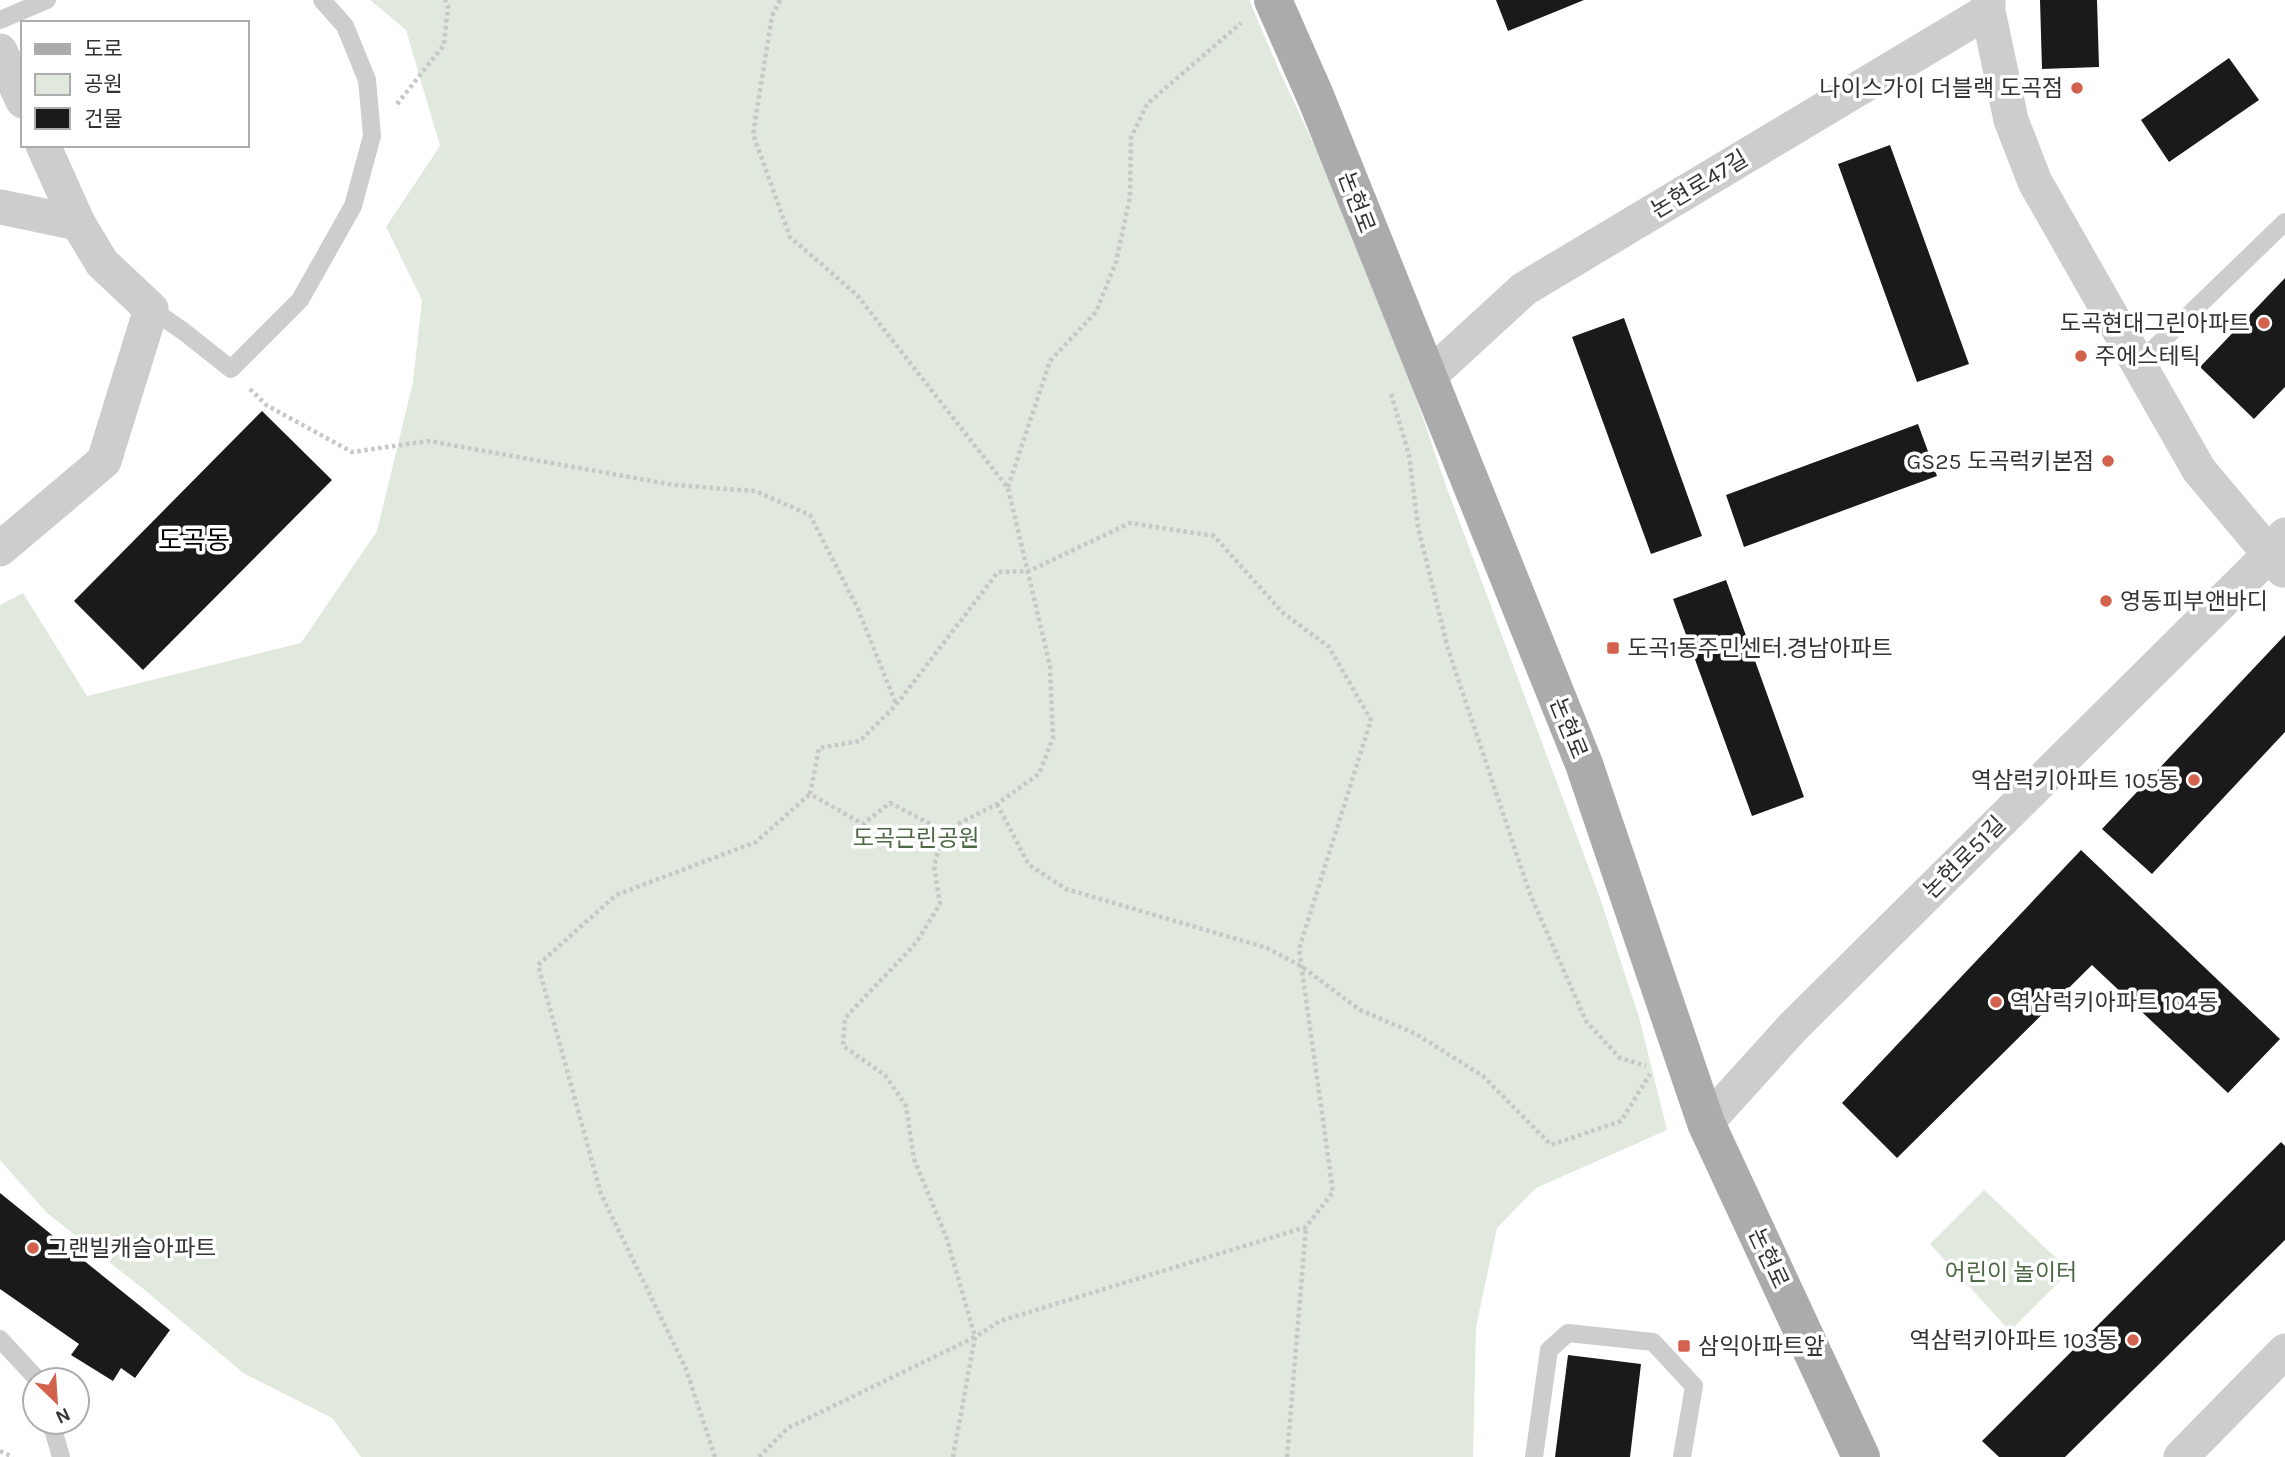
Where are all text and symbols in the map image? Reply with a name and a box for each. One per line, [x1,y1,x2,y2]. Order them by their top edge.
legend [21,21,248,147]
text: 도로 [84,37,123,61]
text: 공원 [84,72,123,96]
place label: 나이스가이 더블랙 도곡점 [1819,75,2063,102]
marker: 나이스가이 더블랙 도곡점 [2069,80,2085,96]
text: 건물 [84,107,123,131]
street label: 논현로47길 [1646,145,1753,224]
street label: 논현로 [1333,168,1381,237]
place label: 도곡현대그린아파트 [2060,310,2250,337]
marker: 도곡현대그린아파트 [2256,315,2272,331]
place label: 주에스테틱 [2095,343,2201,370]
marker: 주에스테틱 [2073,348,2089,364]
place label: GS25 도곡럭키본점 [1907,448,2094,475]
marker: GS25 도곡럭키본점 [2100,453,2116,469]
district label: 도곡동 [158,525,230,556]
place label: 영동피부앤바디 [2120,588,2268,615]
marker: 영동피부앤바디 [2098,593,2114,609]
place label: 도곡1동주민센터.경남아파트 [1627,635,1893,662]
marker: 도곡1동주민센터.경남아파트 [1605,640,1621,656]
street label: 논현로 [1544,694,1593,763]
place label: 역삼럭키아파트 105동 [1971,767,2180,794]
marker: 역삼럭키아파트 105동 [2186,772,2202,788]
street label: 논현로51길 [1918,811,2011,904]
park label: 도곡근린공원 [853,825,979,852]
place label: 역삼럭키아파트 104동 [2010,989,2219,1016]
marker: 역삼럭키아파트 104동 [1988,994,2004,1010]
street label: 논현로 [1743,1224,1794,1293]
place label: 그랜빌캐슬아파트 [47,1235,216,1262]
marker: 그랜빌캐슬아파트 [25,1240,41,1256]
park label: 어린이 놀이터 [1945,1259,2077,1286]
place label: 역삼럭키아파트 103동 [1909,1327,2119,1354]
marker: 역삼럭키아파트 103동 [2125,1332,2141,1348]
place label: 삼익아파트앞 [1698,1333,1825,1360]
marker: 삼익아파트앞 [1676,1338,1692,1354]
north arrow [21,1366,91,1436]
text: N [52,1403,74,1428]

